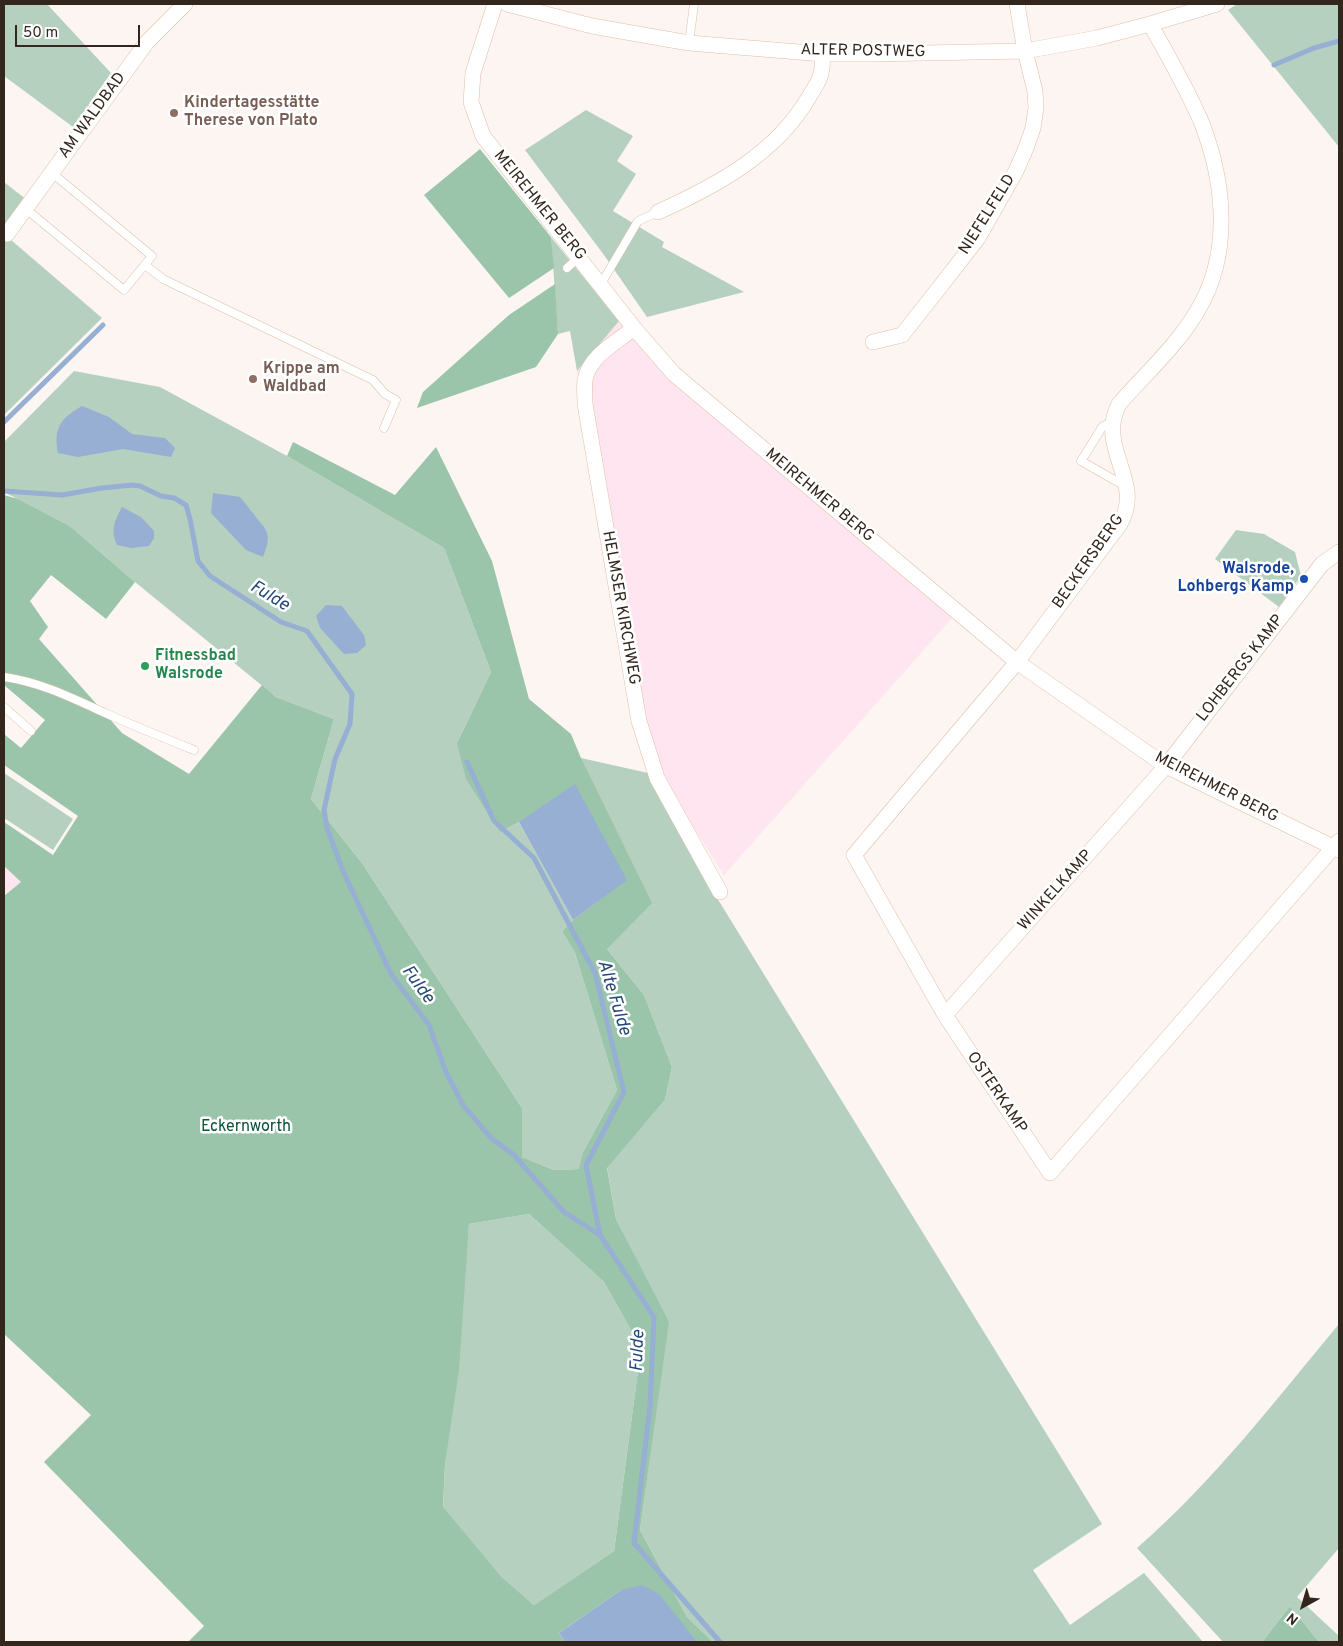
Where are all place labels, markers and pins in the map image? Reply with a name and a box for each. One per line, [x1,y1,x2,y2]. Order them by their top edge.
place label: Kindertagesstätte Therese von Plato [184,94,320,132]
marker: Kindertagesstätte Therese von Plato [168,107,180,119]
place label: Krippe am Waldbad [263,360,340,398]
marker: Krippe am Waldbad [247,373,259,385]
place label: Walsrode, Lohbergs Kamp [1177,560,1294,598]
marker: Walsrode, Lohbergs Kamp [1298,573,1310,585]
place label: Fitnessbad Walsrode [155,647,236,685]
marker: Fitnessbad Walsrode [139,660,151,672]

